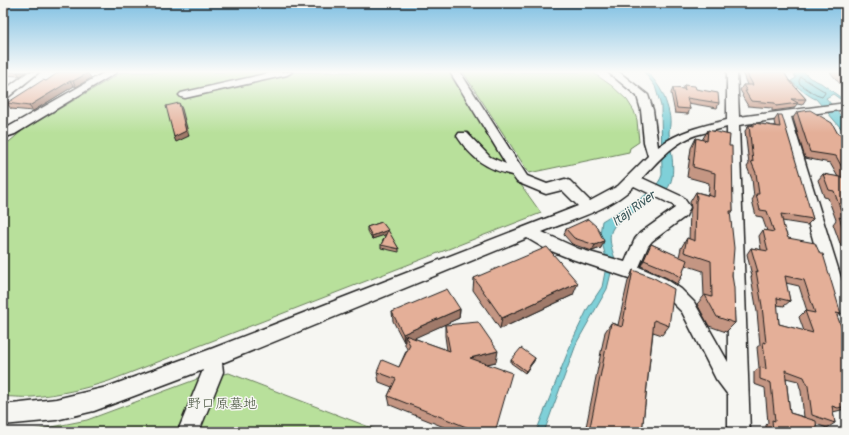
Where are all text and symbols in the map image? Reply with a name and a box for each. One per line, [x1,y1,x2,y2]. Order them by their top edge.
water label: Itaji River [609,186,661,230]
park label: 野口原墓地 [187,395,257,412]

